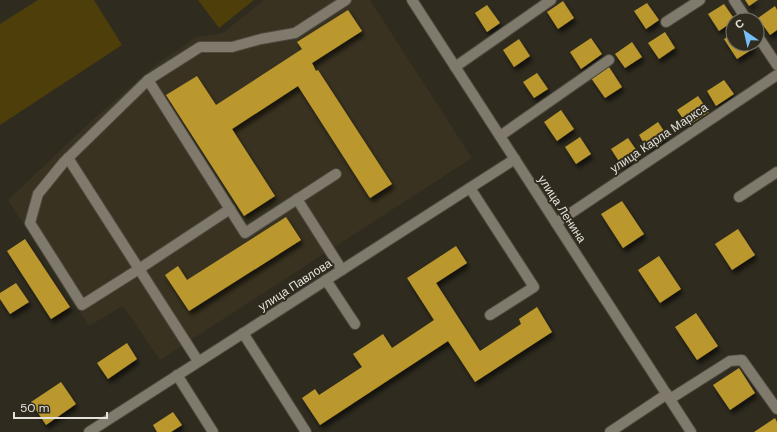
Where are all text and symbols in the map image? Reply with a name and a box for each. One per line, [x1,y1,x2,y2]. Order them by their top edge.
north arrow [725,12,765,52]
text: С [732,16,747,32]
street label: улица Карла Маркса [607,99,711,177]
street label: улица Ленина [534,172,590,246]
street label: улица Павлова [255,255,335,315]
scale bar [14,394,107,420]
text: 50 m [20,400,49,416]

